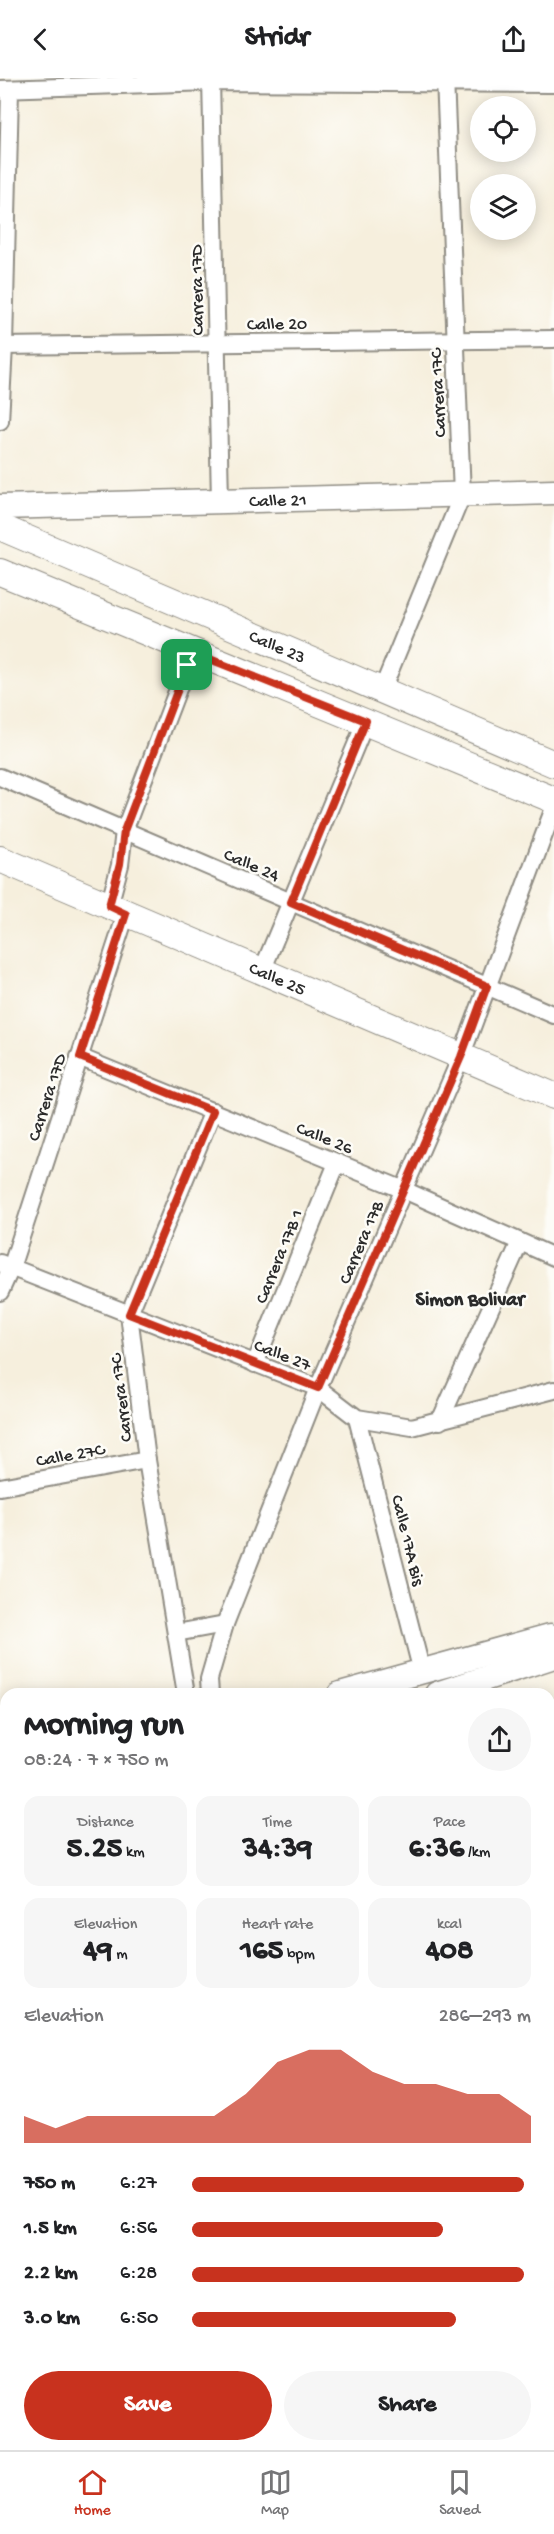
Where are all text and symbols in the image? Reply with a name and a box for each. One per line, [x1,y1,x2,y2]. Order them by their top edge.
icon: back [24,23,57,56]
text: Stridr [245,23,309,55]
icon: share [497,23,530,56]
map controls [470,96,536,240]
button: locate [470,96,536,162]
button: layers [470,174,536,240]
street label: Carrera 17D [187,244,210,336]
street label: Calle 20 [247,314,307,337]
street label: Carrera 17C [427,347,452,438]
street label: Calle 21 [249,491,307,513]
street label: Calle 23 [245,627,308,669]
pin [161,639,212,690]
icon: arrive [170,648,203,681]
street label: Calle 24 [220,845,283,888]
street label: Calle 25 [245,959,308,1001]
street label: Carrera 17D [24,1051,72,1144]
street label: Calle 26 [293,1118,356,1160]
street label: Carrera 17B [335,1198,390,1288]
street label: Carrera 17B 1 [252,1207,309,1307]
district label: Simon Bolivar [416,1290,526,1313]
street label: Calle 27 [251,1336,314,1377]
street label: Carrera 17C [106,1351,138,1443]
street label: Calle 27C [35,1440,108,1473]
street label: Calle 17A Bis [385,1493,428,1589]
text: Morning run [24,1708,184,1746]
button: share [468,1708,531,1771]
text: 08:24 · 7 × 750 m [24,1750,168,1773]
text: Distance [77,1814,134,1833]
text: Time [263,1814,292,1833]
text: Pace [434,1814,465,1833]
text: 5.25 [67,1833,122,1868]
text: 34:39 [243,1833,312,1868]
text: 6:36 [409,1833,464,1868]
text: km [122,1844,144,1863]
text: /km [464,1844,490,1863]
text: Elevation [74,1916,137,1935]
text: Heart rate [242,1916,313,1935]
text: kcal [437,1916,462,1935]
text: 49 [83,1935,113,1970]
text: 165 [240,1935,283,1970]
text: 408 [426,1935,473,1970]
text: m [113,1946,128,1965]
text: bpm [283,1946,315,1965]
text: Elevation [24,2006,104,2029]
text: 286–293 m [439,2006,531,2029]
text: 750 m [24,2173,75,2196]
text: 6:27 [120,2173,157,2196]
text: 1.5 km [24,2218,77,2241]
text: 6:56 [120,2218,157,2241]
text: 2.2 km [24,2263,78,2286]
text: 6:28 [120,2263,157,2286]
text: 3.0 km [24,2308,80,2331]
text: 6:50 [120,2308,158,2331]
button: Save [24,2371,272,2440]
button: Share [284,2371,531,2440]
tab: Home [74,2466,111,2521]
tab: Map [259,2466,292,2521]
tab: Saved [439,2466,480,2521]

